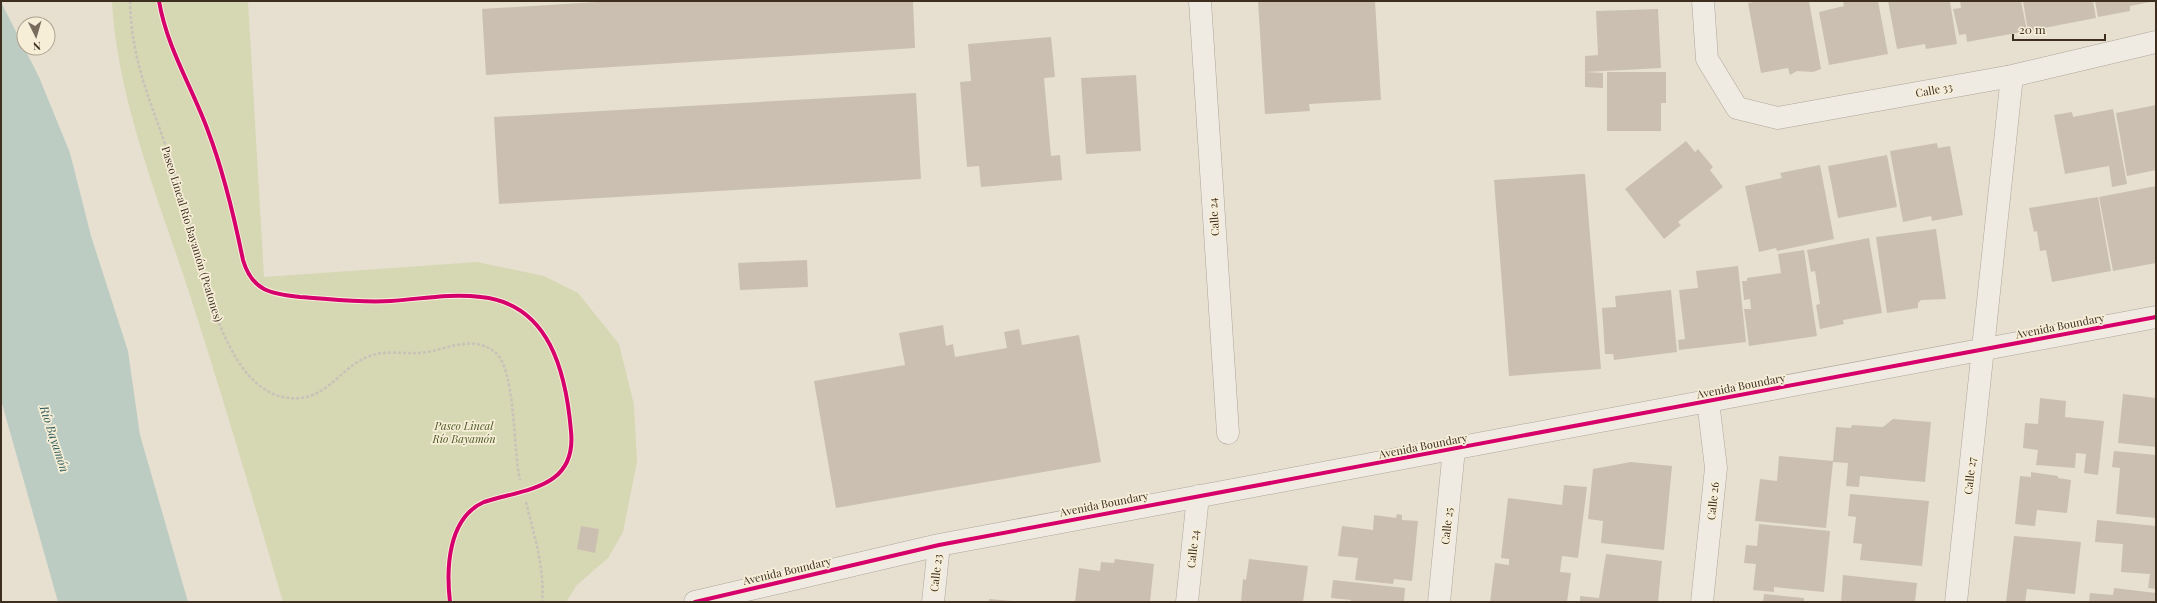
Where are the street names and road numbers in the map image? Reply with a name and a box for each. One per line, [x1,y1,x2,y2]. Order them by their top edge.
street label: Calle 33 [1914,79,1954,100]
street label: Paseo Lineal Río Bayamón (Peatones) [159,144,226,323]
street label: Calle 24 [1205,197,1222,237]
street label: Avenida Boundary [2013,309,2106,342]
street label: Avenida Boundary [1694,369,1787,402]
street label: Avenida Boundary [1376,429,1469,462]
street label: Calle 27 [1960,456,1979,495]
street label: Calle 26 [1703,481,1722,521]
street label: Avenida Boundary [1057,487,1150,520]
street label: Calle 25 [1437,506,1456,545]
street label: Calle 24 [1183,529,1202,569]
street label: Avenida Boundary [740,553,833,588]
street label: Calle 23 [926,553,945,593]

